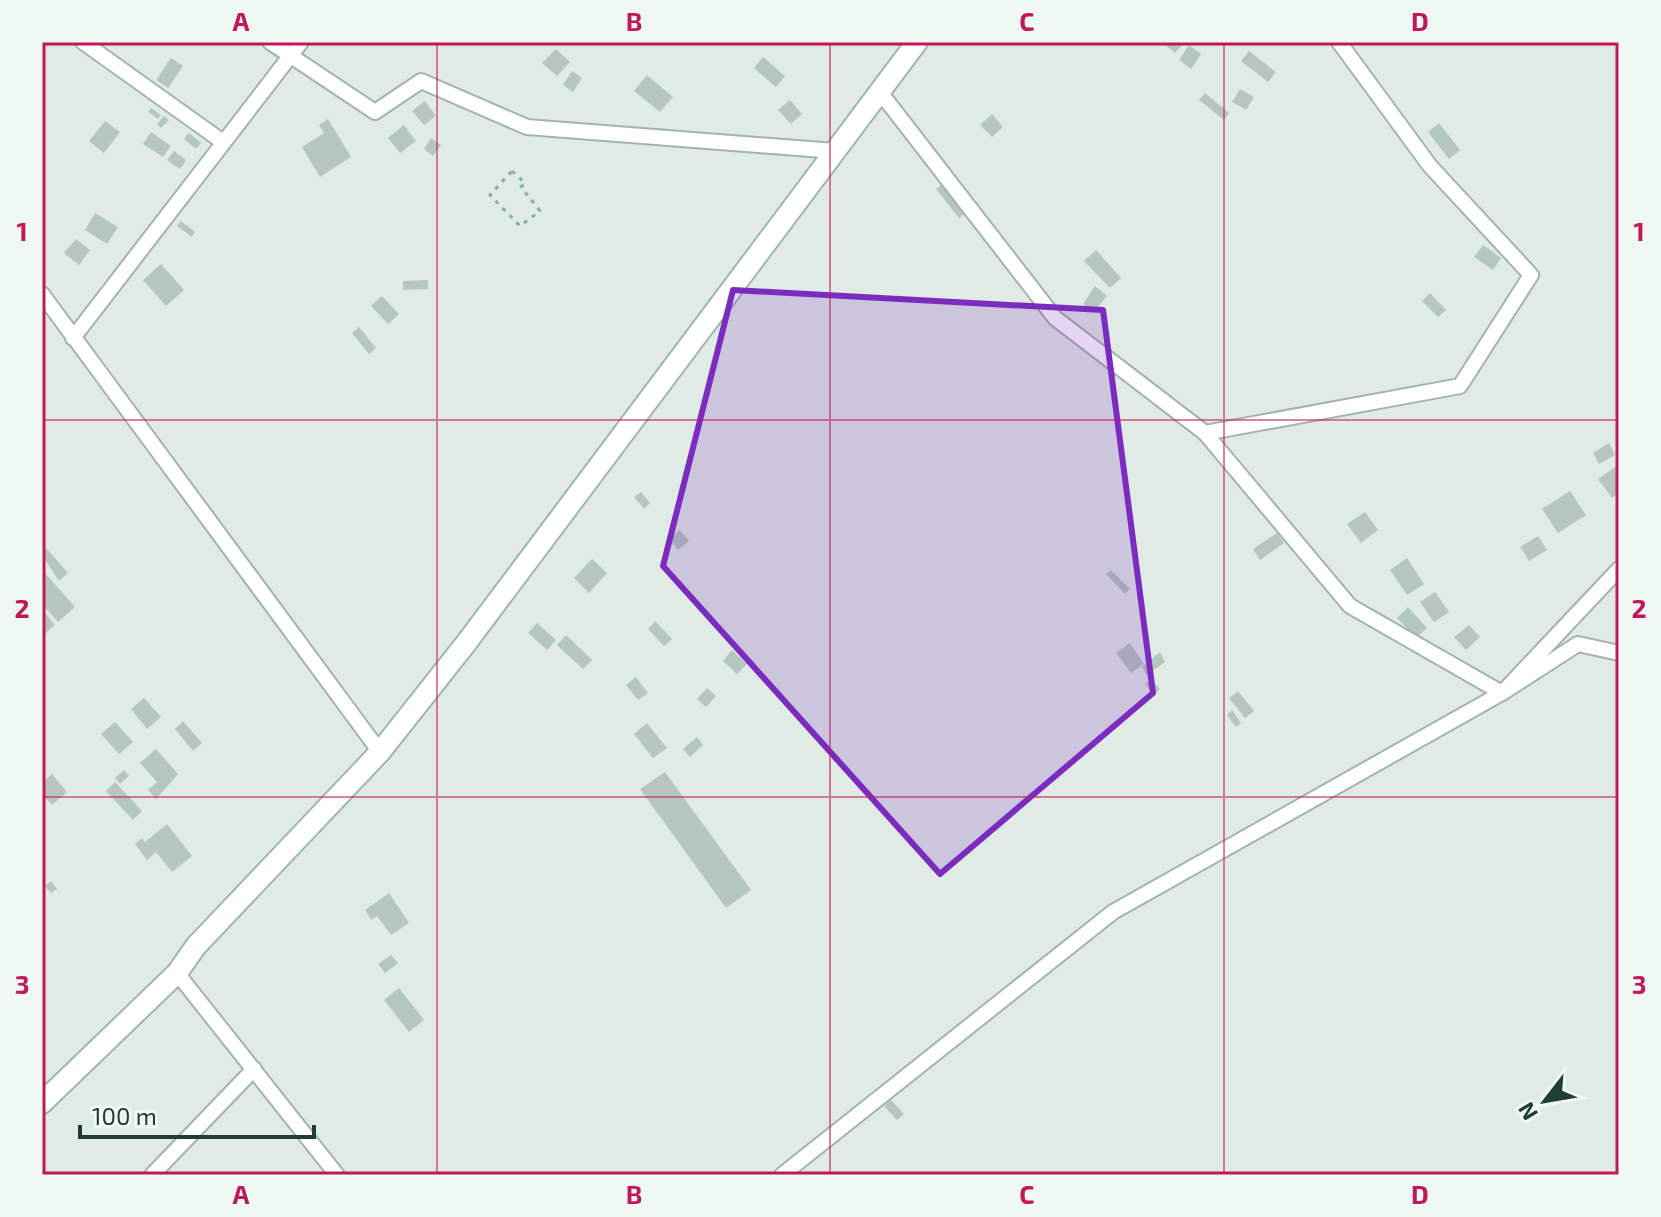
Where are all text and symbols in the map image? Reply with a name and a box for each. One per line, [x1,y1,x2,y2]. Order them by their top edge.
text: A [233,5,250,36]
text: B [626,5,642,36]
text: C [1019,5,1035,36]
text: D [1411,5,1429,36]
text: 1 [16,215,28,246]
text: 1 [1633,215,1645,246]
text: 2 [14,592,30,623]
text: 2 [1631,592,1647,623]
text: 3 [15,968,29,999]
text: 3 [1632,968,1646,999]
north arrow [1505,1061,1585,1141]
scale bar [80,1089,314,1139]
text: N [1512,1098,1542,1125]
text: 100 m [92,1101,157,1130]
text: A [233,1178,250,1209]
text: B [626,1178,642,1209]
text: C [1019,1178,1035,1209]
text: D [1411,1178,1429,1209]

